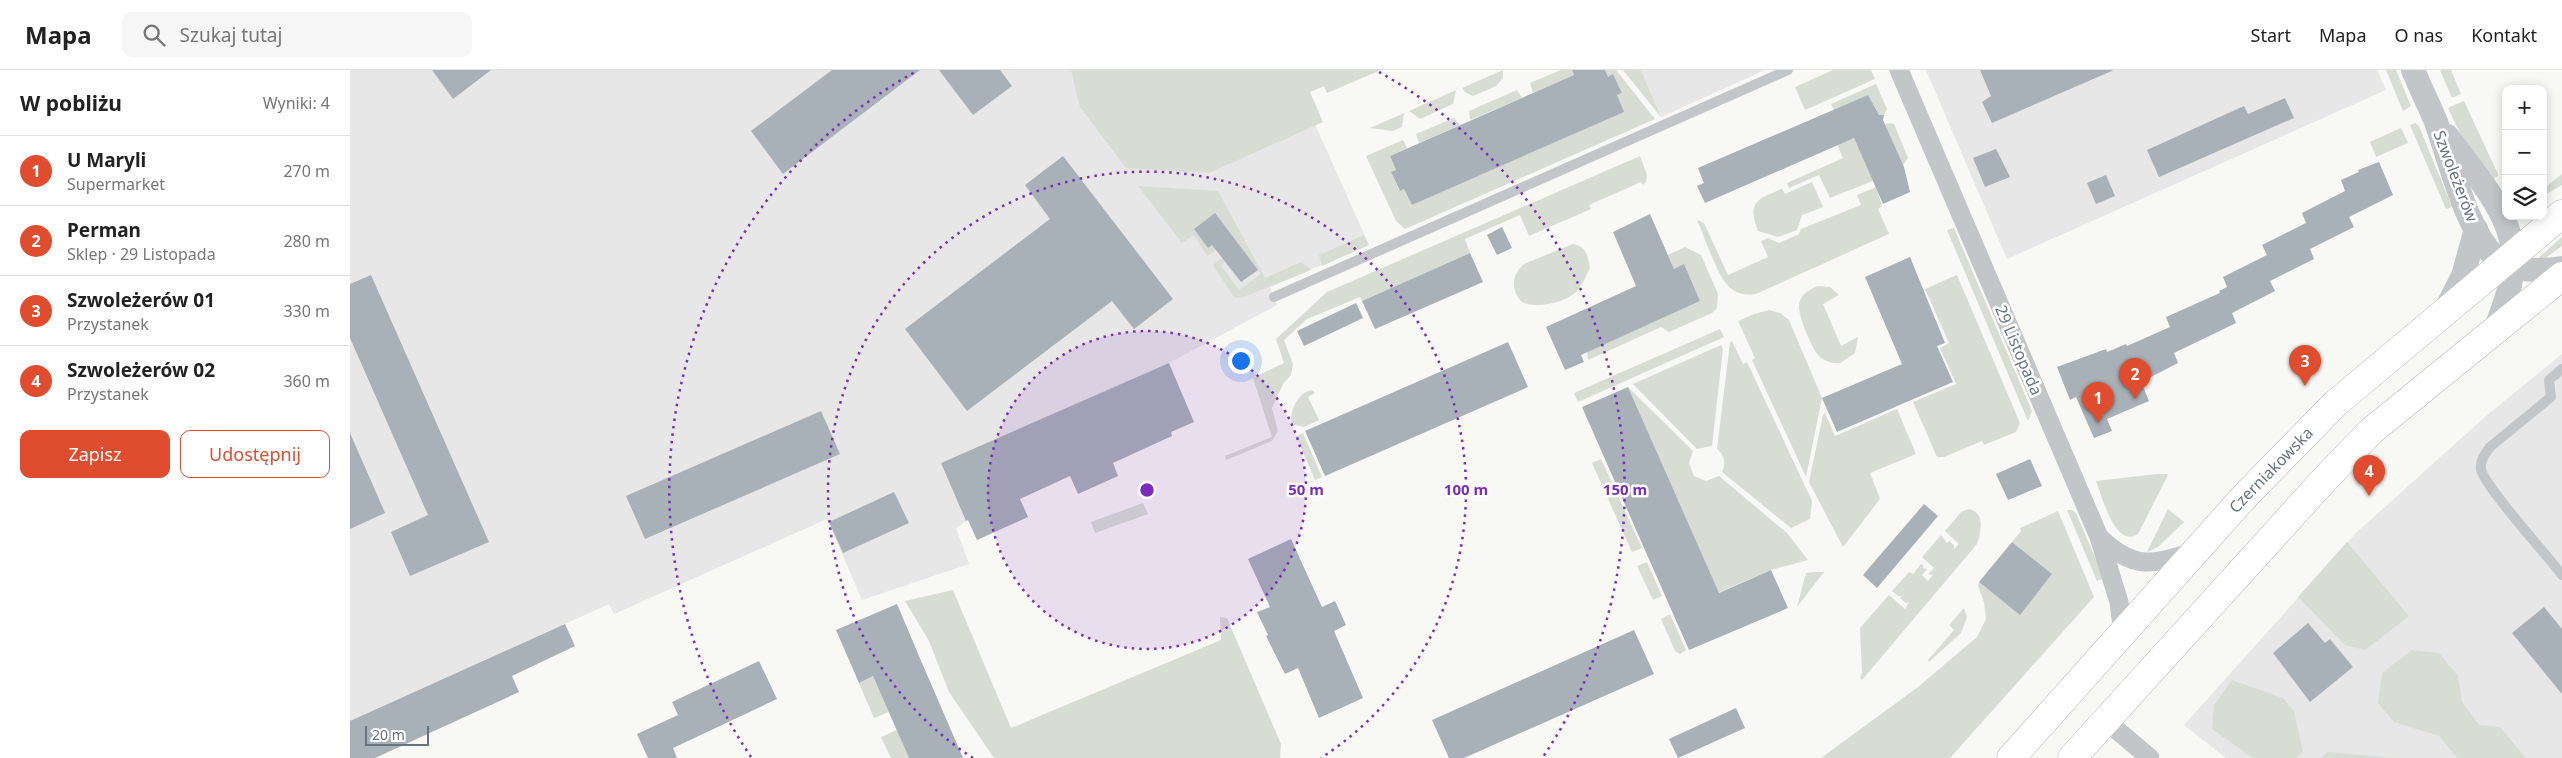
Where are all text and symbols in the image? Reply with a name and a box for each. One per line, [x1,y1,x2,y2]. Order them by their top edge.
search box [122,12,472,57]
text: Mapa [25,18,92,51]
icon: search [140,21,168,49]
text: Szukaj tutaj [180,22,282,48]
text: Start [2251,23,2291,47]
text: Mapa [2319,23,2367,47]
text: O nas [2395,23,2443,47]
text: Kontakt [2471,23,2537,47]
map controls [2502,85,2547,220]
button: + [2502,85,2547,130]
text: W pobliżu [20,89,122,117]
text: Wyniki: 4 [263,92,330,114]
street label: Szwoleżerów [2428,127,2484,225]
button: − [2502,130,2547,175]
text: U Maryli [67,147,146,173]
text: 1 [31,160,41,182]
text: 270 m [283,160,330,182]
text: Supermarket [67,173,165,195]
button: layers [2502,175,2547,220]
text: Perman [67,217,141,243]
text: 2 [31,230,41,252]
text: 280 m [283,230,330,252]
text: Sklep · 29 Listopada [67,243,216,265]
text: Szwoleżerów 01 [67,287,215,313]
text: 3 [31,300,41,322]
text: 330 m [283,300,330,322]
street label: 29 Listopada [1990,302,2048,398]
text: Przystanek [67,313,149,335]
pin: 3 [2289,345,2321,386]
your location [1228,348,1254,374]
text: Szwoleżerów 02 [67,357,215,383]
pin: 2 [2119,358,2151,399]
text: 4 [31,370,41,392]
text: 360 m [283,370,330,392]
pin: 1 [2082,382,2114,423]
text: Przystanek [67,383,149,405]
street label: Czerniakowska [2224,422,2318,518]
button: Zapisz [20,430,170,478]
button: Udostępnij [180,430,330,478]
pin: 4 [2353,455,2385,496]
text: 50 m [1288,479,1324,499]
text: 100 m [1444,479,1488,499]
text: 150 m [1603,479,1647,499]
centre of rings [1138,481,1156,499]
scale bar [365,723,429,746]
text: 20 m [372,725,405,744]

